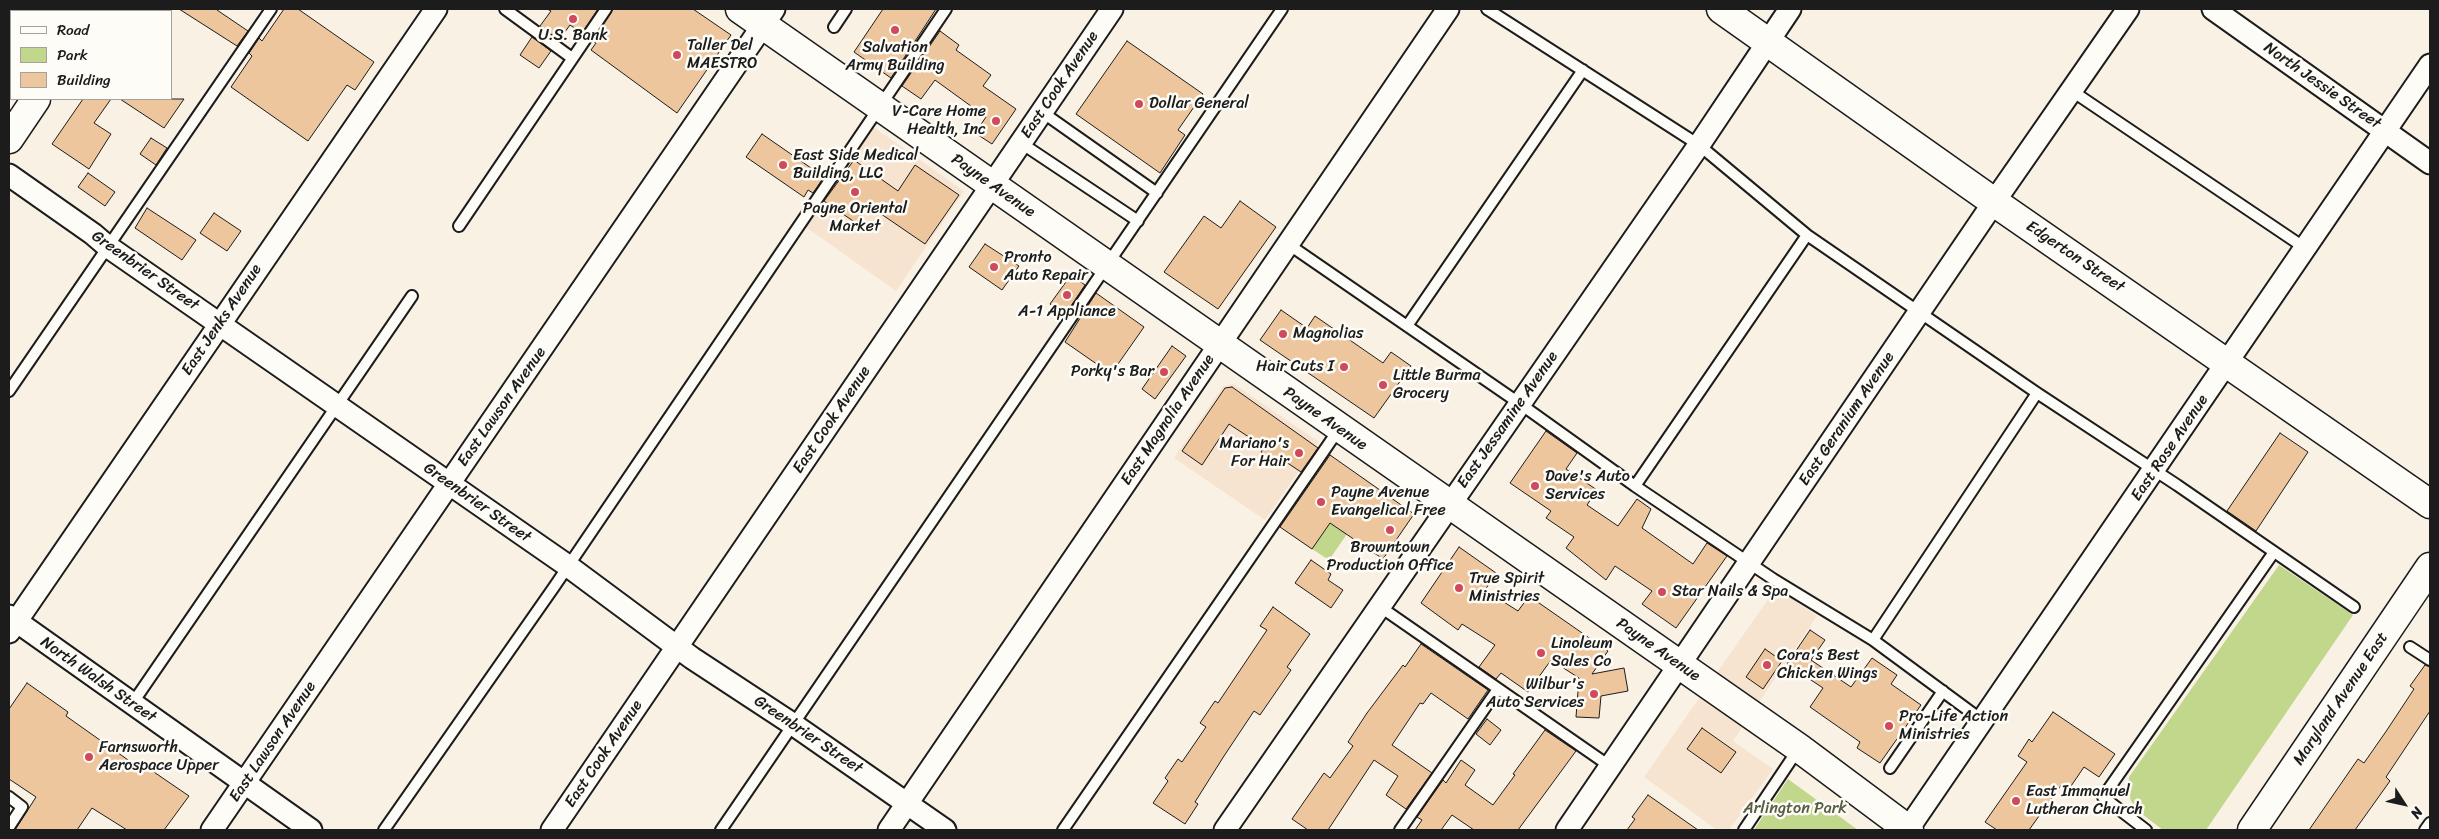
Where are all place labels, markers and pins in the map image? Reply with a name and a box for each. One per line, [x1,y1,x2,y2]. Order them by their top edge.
marker: U.S. Bank [567,13,579,25]
marker: Salvation Army Building [889,24,901,36]
place label: U.S. Bank [538,26,608,46]
place label: Taller Del MAESTRO [687,36,757,74]
place label: Salvation Army Building [846,38,944,76]
marker: Taller Del MAESTRO [671,49,683,61]
place label: Dollar General [1149,94,1249,114]
marker: Dollar General [1133,98,1145,110]
place label: V-Care Home Health, Inc [892,102,986,140]
marker: V-Care Home Health, Inc [990,115,1002,127]
place label: East Side Medical Building, LLC [793,146,918,184]
marker: East Side Medical Building, LLC [777,159,789,171]
marker: Payne Oriental Market [849,186,861,198]
place label: Payne Oriental Market [803,199,907,237]
place label: Pronto Auto Repair [1004,248,1088,286]
marker: Pronto Auto Repair [988,261,1000,273]
marker: A-1 Appliance [1061,289,1073,301]
place label: A-1 Appliance [1018,302,1116,322]
place label: Magnolias [1293,324,1363,344]
marker: Magnolias [1277,328,1289,340]
place label: Hair Cuts I [1256,357,1334,377]
marker: Hair Cuts I [1338,361,1350,373]
place label: Porky's Bar [1071,362,1154,382]
marker: Porky's Bar [1158,366,1170,378]
place label: Little Burma Grocery [1393,366,1481,404]
marker: Little Burma Grocery [1377,379,1389,391]
place label: Mariano's For Hair [1220,434,1289,472]
marker: Mariano's For Hair [1293,447,1305,459]
place label: Dave's Auto Services [1545,467,1630,505]
marker: Dave's Auto Services [1529,480,1541,492]
place label: Payne Avenue Evangelical Free [1331,483,1446,521]
marker: Payne Avenue Evangelical Free [1315,496,1327,508]
marker: Browntown Production Office [1384,524,1396,536]
place label: Browntown Production Office [1327,538,1453,576]
place label: True Spirit Ministries [1469,569,1544,607]
marker: True Spirit Ministries [1453,582,1465,594]
place label: Star Nails & Spa [1672,582,1788,602]
marker: Star Nails & Spa [1656,586,1668,598]
place label: Linoleum Sales Co [1551,634,1613,672]
place label: Cora's Best Chicken Wings [1777,646,1877,684]
marker: Linoleum Sales Co [1535,647,1547,659]
marker: Cora's Best Chicken Wings [1761,659,1773,671]
place label: Wilbur's Auto Services [1486,675,1584,713]
marker: Wilbur's Auto Services [1588,688,1600,700]
place label: Pro-Life Action Ministries [1899,707,2008,745]
marker: Pro-Life Action Ministries [1883,720,1895,732]
place label: Farnsworth Aerospace Upper [99,738,219,776]
marker: Farnsworth Aerospace Upper [83,751,95,763]
place label: East Immanuel Lutheran Church [2026,782,2143,820]
marker: East Immanuel Lutheran Church [2010,795,2022,807]

